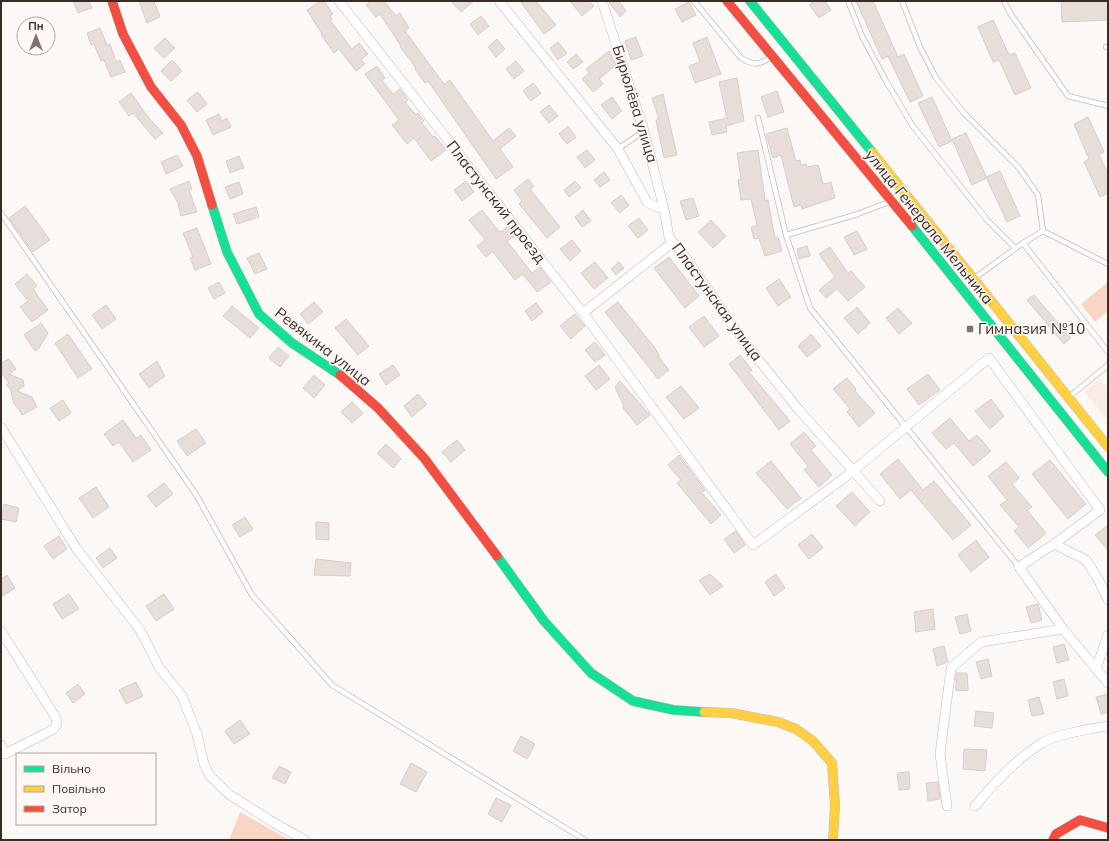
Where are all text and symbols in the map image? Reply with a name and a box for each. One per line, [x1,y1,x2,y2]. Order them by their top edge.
north arrow [16,16,56,56]
text: Пн [28,19,44,33]
street label: Бирюлёва улица [609,43,662,165]
street label: Пластунский проезд [443,137,550,267]
street label: улица Генерала Мельника [861,146,998,308]
street label: Пластунская улица [668,239,767,365]
street label: Ревякина улица [271,303,375,390]
place label: Гимназия №10 [978,319,1085,338]
marker: Гимназия №10 [965,324,975,334]
legend [16,753,156,825]
text: Вільно [52,761,91,776]
text: Повільно [52,781,106,796]
text: Затор [52,801,87,816]

